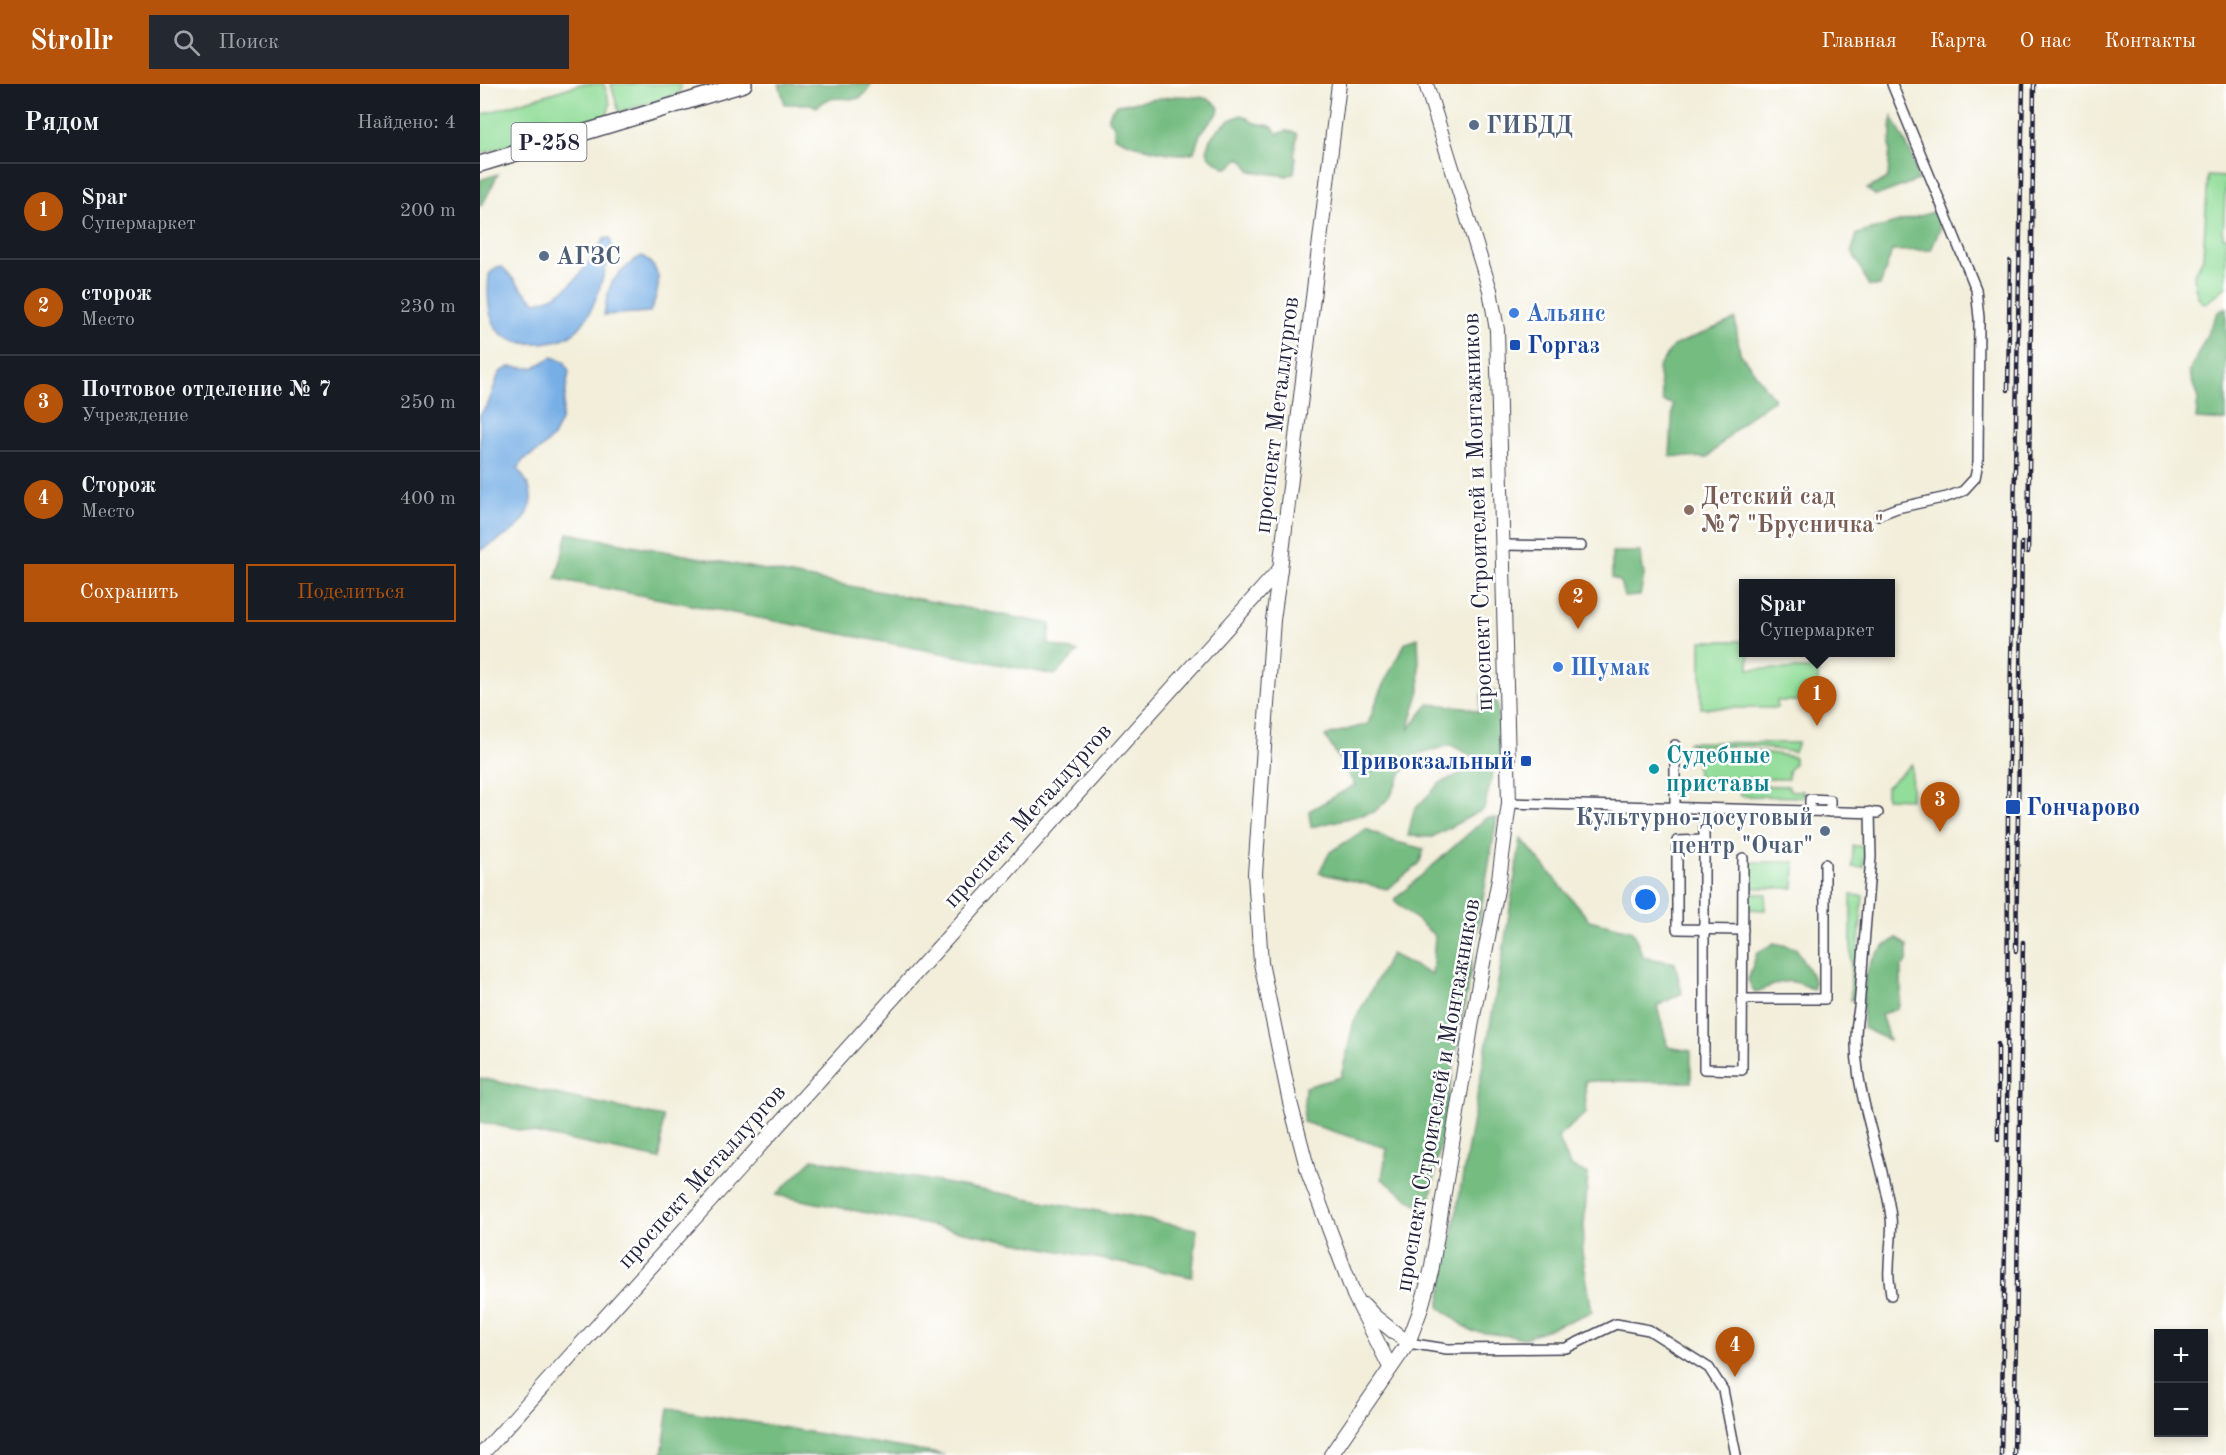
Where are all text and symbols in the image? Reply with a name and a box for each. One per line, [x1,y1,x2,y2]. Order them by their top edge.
search box [149,15,569,69]
icon: search [170,26,203,59]
text: Strollr [30,28,113,56]
text: Поиск [218,31,279,53]
text: Главная [1821,31,1897,52]
text: Карта [1930,31,1987,52]
text: О нас [2020,31,2071,52]
text: Контакты [2104,31,2196,52]
text: Рядом [24,110,99,136]
text: Найдено: 4 [357,113,456,133]
place label: ГИБДД [1486,115,1573,139]
marker: ГИБДД [1467,118,1481,132]
road number: Р-258 [512,123,586,161]
text: Spar [81,187,127,209]
text: 1 [38,201,49,221]
text: 200 m [400,201,456,221]
text: Супермаркет [81,214,196,234]
place label: АГЗС [556,246,621,270]
marker: АГЗС [537,249,551,263]
text: сторож [81,283,152,305]
street label: проспект Металлургов [1252,295,1304,535]
text: 2 [38,297,49,317]
text: 230 m [400,297,456,317]
place label: Альянс [1526,303,1606,327]
marker: Альянс [1507,306,1521,320]
text: Место [81,310,135,330]
street label: проспект Строителей и Монтажников [1460,312,1498,712]
place label: Горгаз [1527,335,1600,359]
marker: Горгаз [1508,338,1522,352]
text: Почтовое отделение № 7 [81,379,331,401]
text: 3 [38,393,49,413]
text: 250 m [400,393,456,413]
text: Учреждение [81,406,189,426]
text: Сторож [81,475,156,497]
place label: Детский сад №7 "Брусничка" [1701,486,1884,538]
text: 4 [38,489,49,509]
text: 400 m [400,489,456,509]
text: Место [81,502,135,522]
marker: Детский сад №7 "Брусничка" [1682,503,1696,517]
button: Сохранить [24,564,234,622]
button: Поделиться [246,564,456,622]
popup [1739,579,1895,657]
pin: 2 [1558,580,1598,629]
text: Spar [1760,594,1806,616]
text: Супермаркет [1760,621,1874,641]
place label: Шумак [1570,657,1650,681]
marker: Шумак [1551,660,1565,674]
pin: 1 [1798,676,1836,726]
street label: проспект Металлургов [940,720,1117,913]
place label: Судебные приставы [1666,745,1771,797]
place label: Привокзальный [1340,751,1514,775]
marker: Привокзальный [1519,754,1533,768]
marker: Судебные приставы [1647,762,1661,776]
pin: 3 [1920,782,1960,832]
place label: Гончарово [2026,797,2140,821]
marker: Гончарово [2004,798,2022,816]
place label: Культурно-досуговый центр "Очаг" [1575,807,1813,859]
marker: Культурно-досуговый центр "Очаг" [1818,824,1832,838]
your location [1631,885,1660,914]
street label: проспект Строителей и Монтажников [1393,897,1485,1294]
street label: проспект Металлургов [614,1081,791,1274]
pin: 4 [1716,1328,1754,1377]
map controls [2154,1329,2208,1437]
button: + [2154,1329,2208,1383]
button: − [2154,1383,2208,1437]

